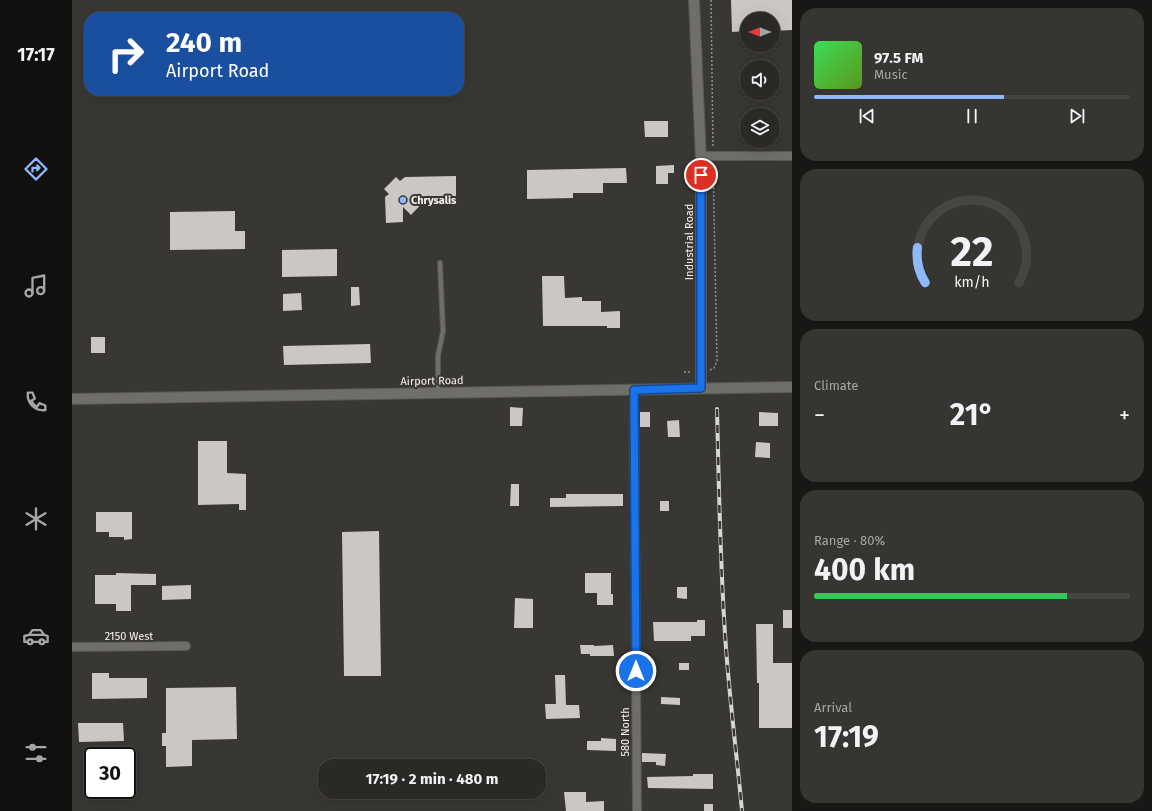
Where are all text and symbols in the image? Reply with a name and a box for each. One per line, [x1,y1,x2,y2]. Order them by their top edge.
north arrow [740,12,780,52]
map controls [740,12,780,148]
text: 240 m [166,26,242,59]
icon: right [100,28,152,80]
text: 17:17 [17,44,55,66]
text: 97.5 FM [874,49,923,67]
text: Airport Road [166,60,269,82]
button: sound [740,60,780,100]
text: Music [874,67,908,82]
icon: previous [856,105,878,127]
icon: pause [961,105,983,127]
icon: next [1066,105,1088,127]
button: layers [740,108,780,148]
icon: directions [22,155,50,183]
pin [684,158,718,192]
icon: arrive [690,164,712,186]
place label: Chrysalis [411,194,457,207]
marker: Chrysalis [398,195,408,205]
street label: Industrial Road [683,204,696,280]
text: 22 [950,227,994,277]
icon: music [22,272,50,300]
text: km/h [954,273,990,290]
street label: Airport Road [400,374,464,388]
text: Climate [814,378,858,393]
icon: phone [22,388,50,416]
text: 21° [950,397,994,433]
text: − [814,402,825,429]
text: + [1119,402,1130,429]
icon: climate [22,505,50,533]
text: Range · 80% [814,533,885,548]
text: 400 km [814,552,915,588]
icon: car [22,622,50,650]
street label: 2150 West [105,630,153,643]
position arrow [615,650,657,692]
text: Arrival [814,700,852,715]
street label: 580 North [619,707,632,757]
text: 17:19 [814,719,879,755]
icon: filters [22,739,50,767]
speed limit sign: 30 [84,747,136,799]
text: 17:19 · 2 min · 480 m [366,770,498,788]

